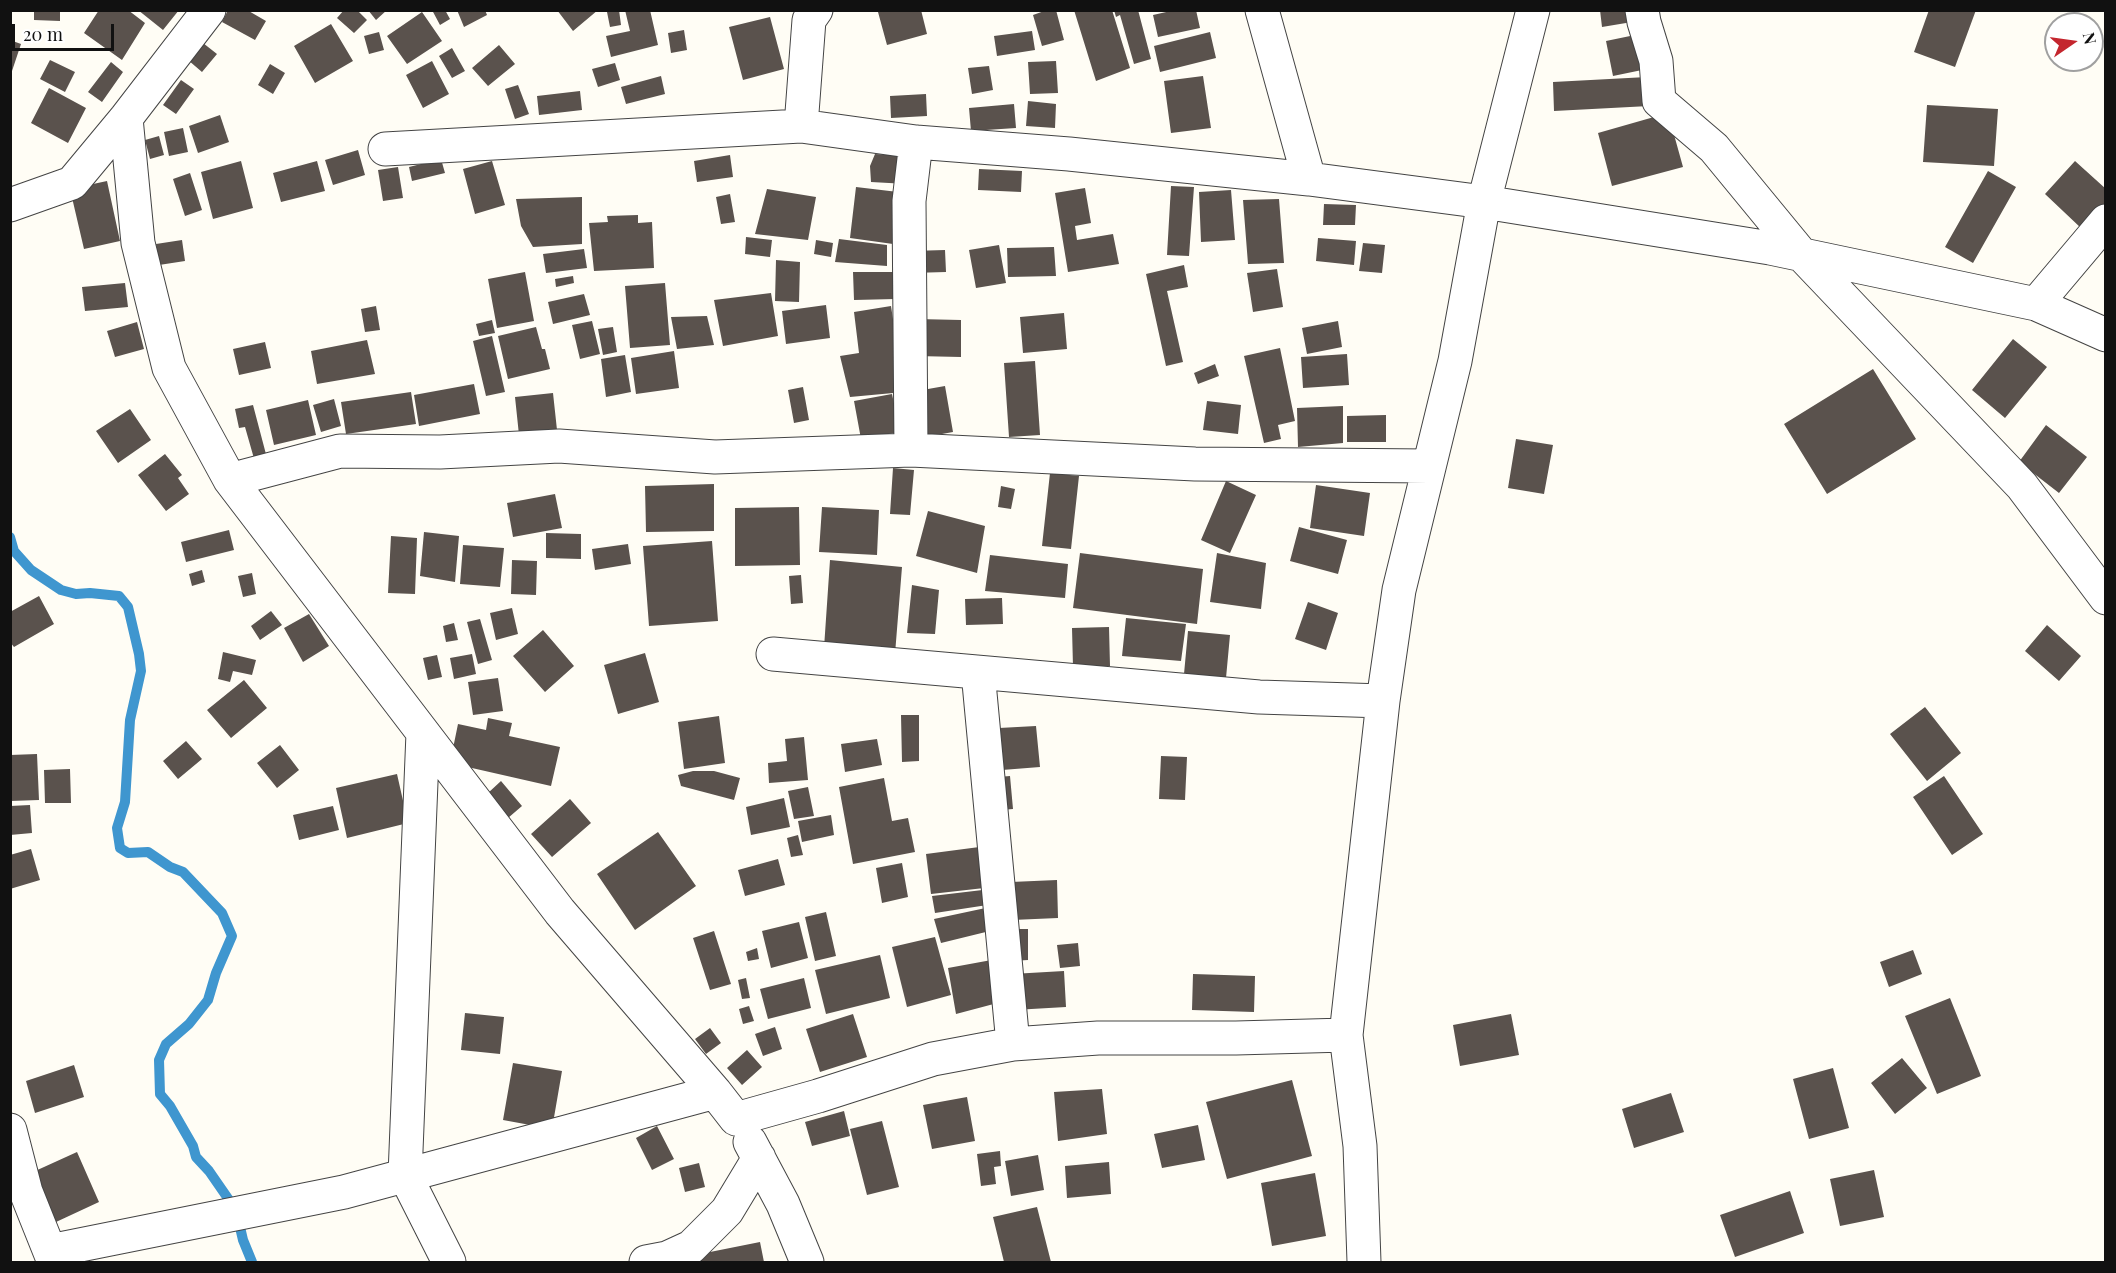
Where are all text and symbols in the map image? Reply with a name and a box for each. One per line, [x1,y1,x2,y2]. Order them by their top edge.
scale bar [15,12,117,50]
north arrow [2044,12,2104,72]
text: 20 m [23,22,63,46]
text: N [2079,30,2102,46]

